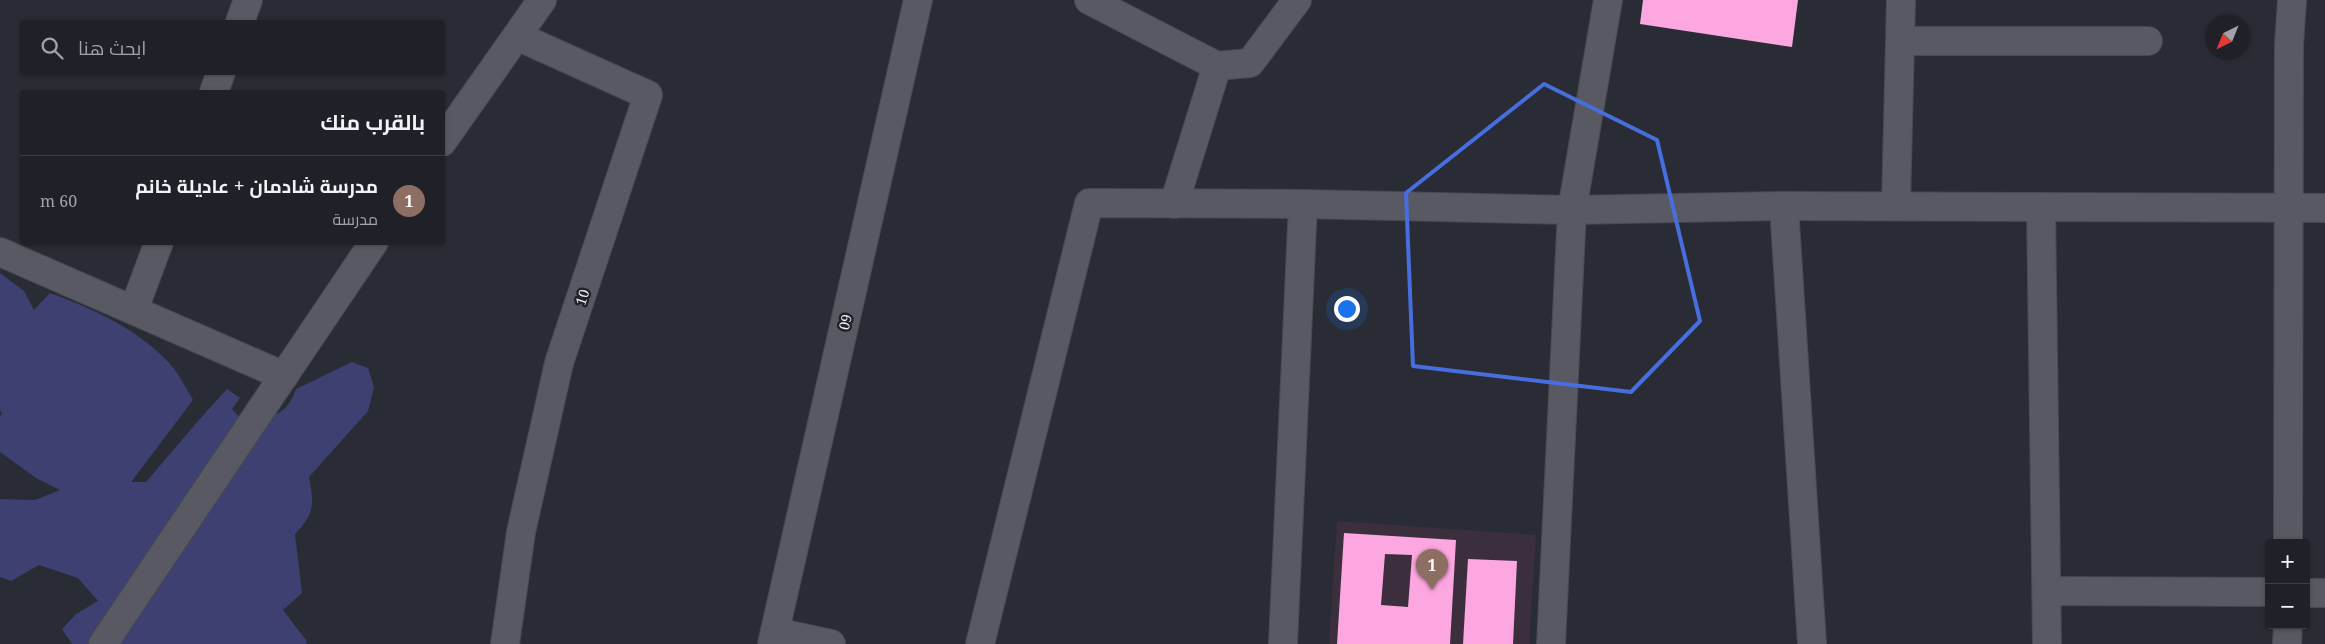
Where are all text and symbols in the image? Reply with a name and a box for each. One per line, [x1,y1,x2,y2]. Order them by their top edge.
north arrow [2205,15,2250,60]
search box [20,20,445,75]
icon: search [38,34,66,62]
text: ابحث هنا [78,35,146,61]
text: بالقرب منك [320,108,425,136]
text: مدرسة شادمان + عاديلة خانم [135,173,378,199]
text: 60 m [40,190,77,212]
text: 1 [404,190,414,212]
text: مدرسة [332,208,378,230]
street label: 10 [571,286,594,307]
your location [1334,296,1360,322]
street label: 09 [834,312,856,332]
map controls [2265,539,2310,629]
button: + [2265,539,2310,584]
pin: 1 [1416,549,1448,590]
button: − [2265,584,2310,629]

